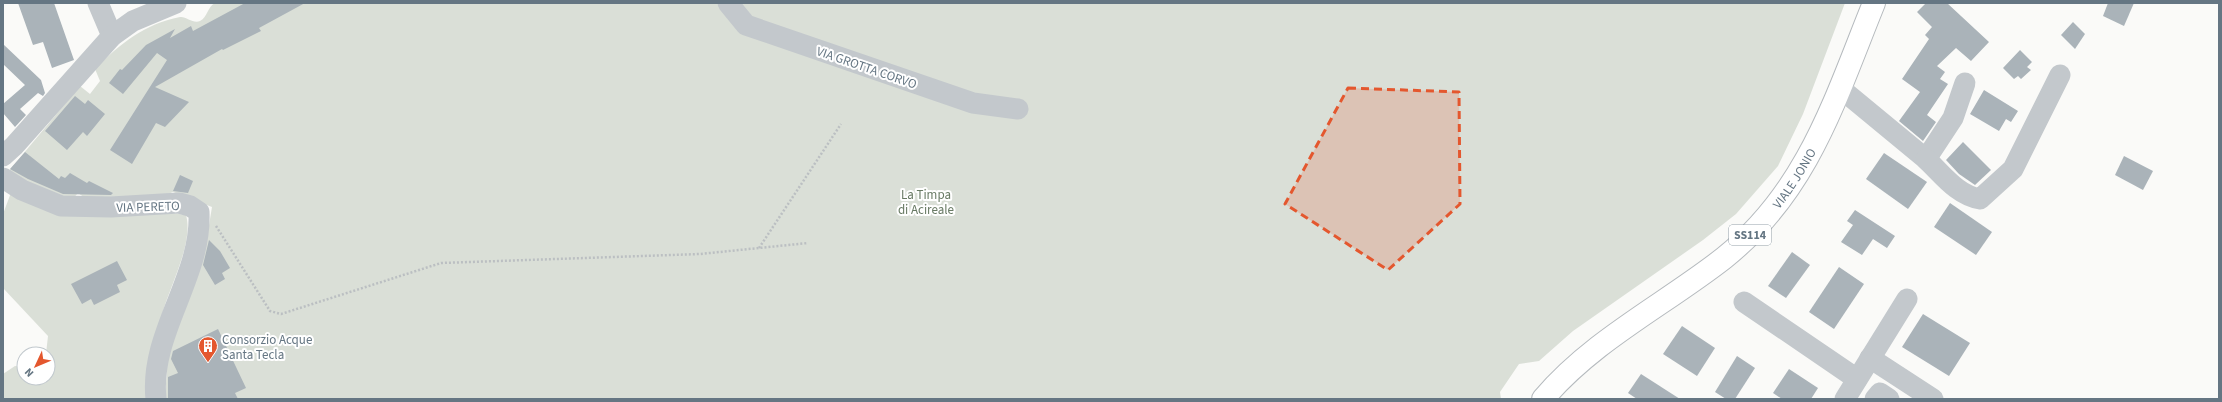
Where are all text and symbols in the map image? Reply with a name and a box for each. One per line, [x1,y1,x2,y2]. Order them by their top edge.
street label: VIA GROTTA CORVO [814,42,919,94]
street label: VIALE JONIO [1769,145,1821,212]
park label: La Timpa di Acireale [898,186,954,219]
street label: VIA PERETO [116,197,180,217]
road number: SS114 [1729,225,1771,245]
place label: Consorzio Acque Santa Tecla [222,331,312,364]
building icon: Consorzio Acque Santa Tecla [197,335,219,363]
north arrow [16,346,56,386]
text: N [21,365,37,380]

